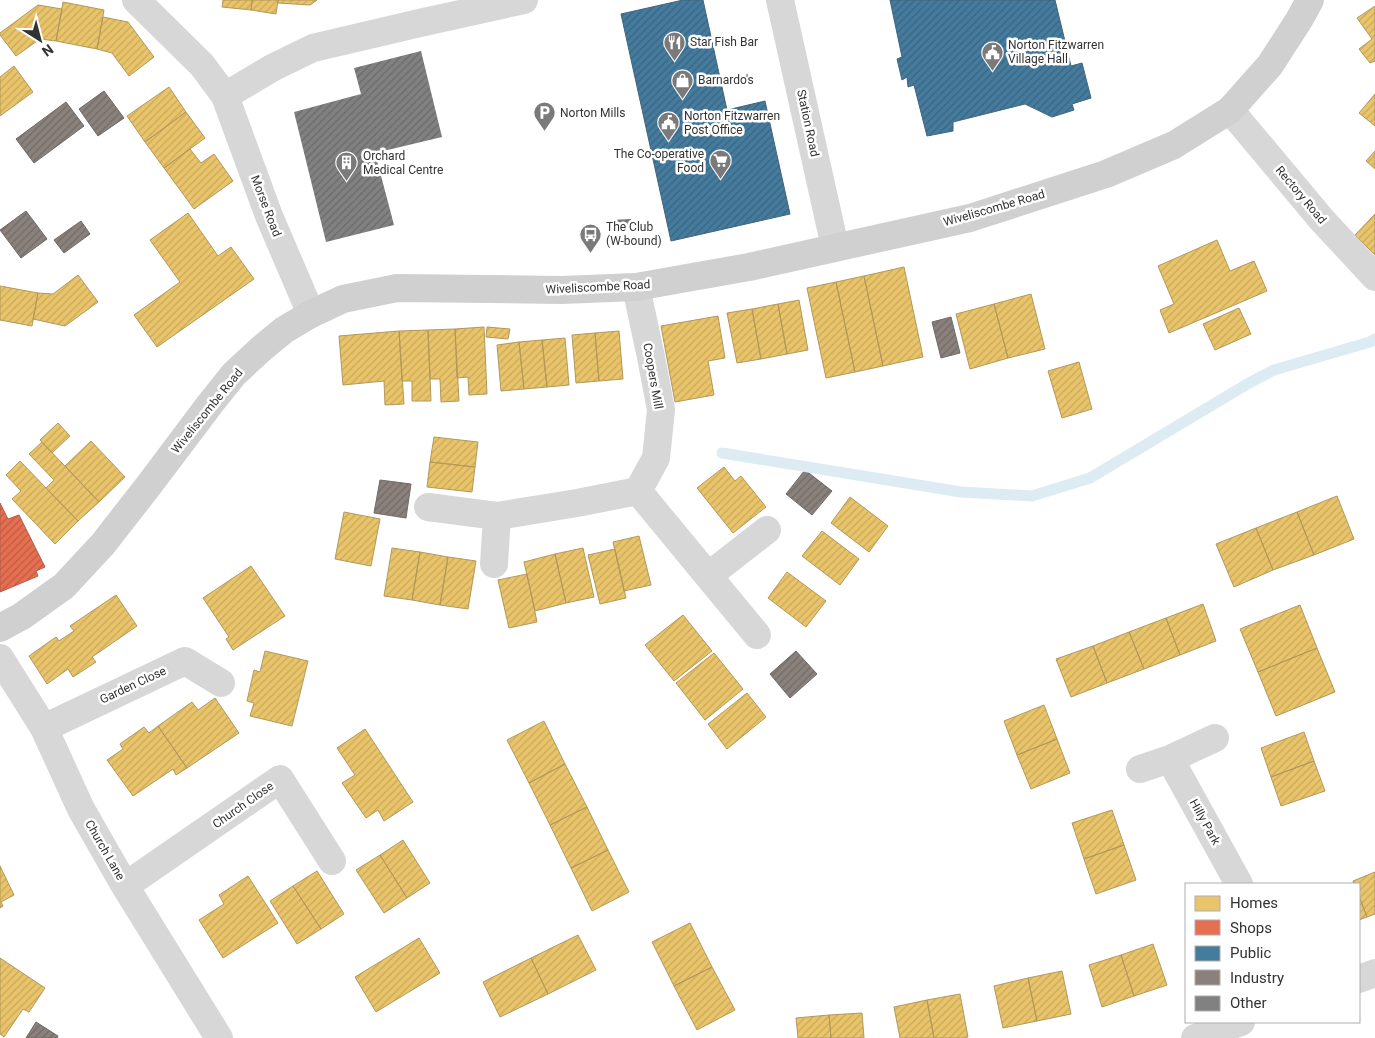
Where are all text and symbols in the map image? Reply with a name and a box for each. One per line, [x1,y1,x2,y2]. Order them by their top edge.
north arrow [15,15,65,65]
restaurant icon: Star Fish Bar [662,30,686,61]
place label: Star Fish Bar [690,35,758,49]
place label: Norton Fitzwarren Village Hall [1008,38,1104,66]
public building icon: Norton Fitzwarren Village Hall [980,40,1004,71]
text: N [39,41,56,60]
shop icon: Barnardo's [670,68,694,99]
place label: Barnardo's [698,73,754,87]
street label: Station Road [794,88,822,158]
parking icon: Norton Mills [532,101,556,132]
place label: Norton Mills [560,106,625,120]
place label: Norton Fitzwarren Post Office [684,109,780,137]
public building icon: Norton Fitzwarren Post Office [656,111,680,142]
place label: The Co-operative Food [614,147,704,175]
place label: Orchard Medical Centre [363,149,443,177]
supermarket icon: The Co-operative Food [708,149,732,180]
building icon: Orchard Medical Centre [335,151,359,182]
street label: Rectory Road [1273,163,1329,227]
street label: Morse Road [248,173,284,239]
street label: Wiveliscombe Road [942,187,1046,229]
place label: The Club (W-bound) [606,220,662,248]
bus stop icon: The Club (W-bound) [578,222,602,253]
street label: Wiveliscombe Road [545,277,651,297]
street label: Coopers Mill [640,342,666,410]
street label: Wiveliscombe Road [169,366,245,456]
street label: Garden Close [98,664,168,706]
street label: Church Close [210,779,276,831]
street label: Hilly Park [1187,797,1224,848]
street label: Church Lane [82,818,128,882]
legend [1185,883,1360,1023]
text: Homes [1230,894,1278,912]
text: Shops [1230,919,1272,937]
text: Public [1230,944,1271,962]
text: Industry [1230,969,1284,987]
text: Other [1230,994,1267,1012]

